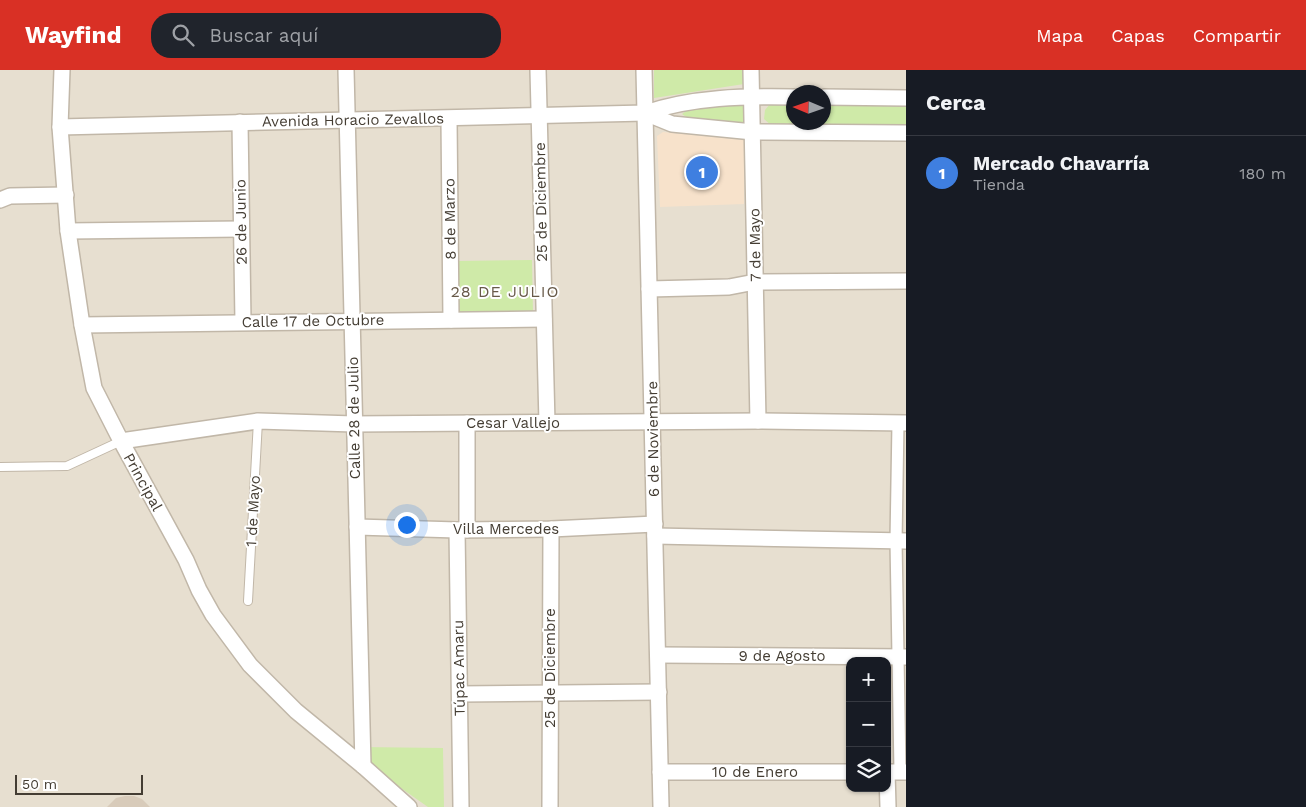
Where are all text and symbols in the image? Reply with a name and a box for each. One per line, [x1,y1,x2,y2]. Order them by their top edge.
search box [151,13,501,58]
text: Wayfind [25,21,121,49]
icon: search [169,21,197,49]
text: Buscar aquí [209,24,318,47]
text: Mapa [1036,25,1083,46]
text: Capas [1111,25,1165,46]
text: Compartir [1193,25,1281,46]
north arrow [786,85,831,130]
text: Cerca [926,90,985,115]
street label: Avenida Horacio Zevallos [262,109,444,131]
street label: 25 de Diciembre [531,142,551,262]
text: Mercado Chavarría [973,152,1149,175]
pin: 1 [686,153,718,191]
text: 1 [939,164,945,183]
text: 180 m [1239,164,1286,183]
text: Tienda [973,175,1025,194]
street label: 8 de Marzo [440,178,460,260]
street label: 26 de Junio [231,179,251,265]
street label: 7 de Mayo [745,208,765,282]
district label: 28 DE JULIO [450,282,560,301]
street label: Calle 17 de Octubre [242,311,384,331]
street label: Calle 28 de Julio [344,356,364,480]
street label: 6 de Noviembre [643,381,663,497]
street label: Cesar Vallejo [466,414,560,432]
street label: Principal [120,450,166,514]
street label: 1 de Mayo [242,475,264,547]
your location [394,512,420,538]
street label: Villa Mercedes [453,520,559,538]
street label: 25 de Diciembre [541,608,559,728]
street label: Túpac Amaru [449,620,469,716]
street label: 9 de Agosto [738,647,826,665]
map controls [846,657,891,792]
button: + [846,657,891,702]
button: − [846,702,891,747]
button: layers [846,747,891,792]
street label: 10 de Enero [712,763,798,781]
scale bar [15,772,142,795]
text: 50 m [22,776,57,792]

